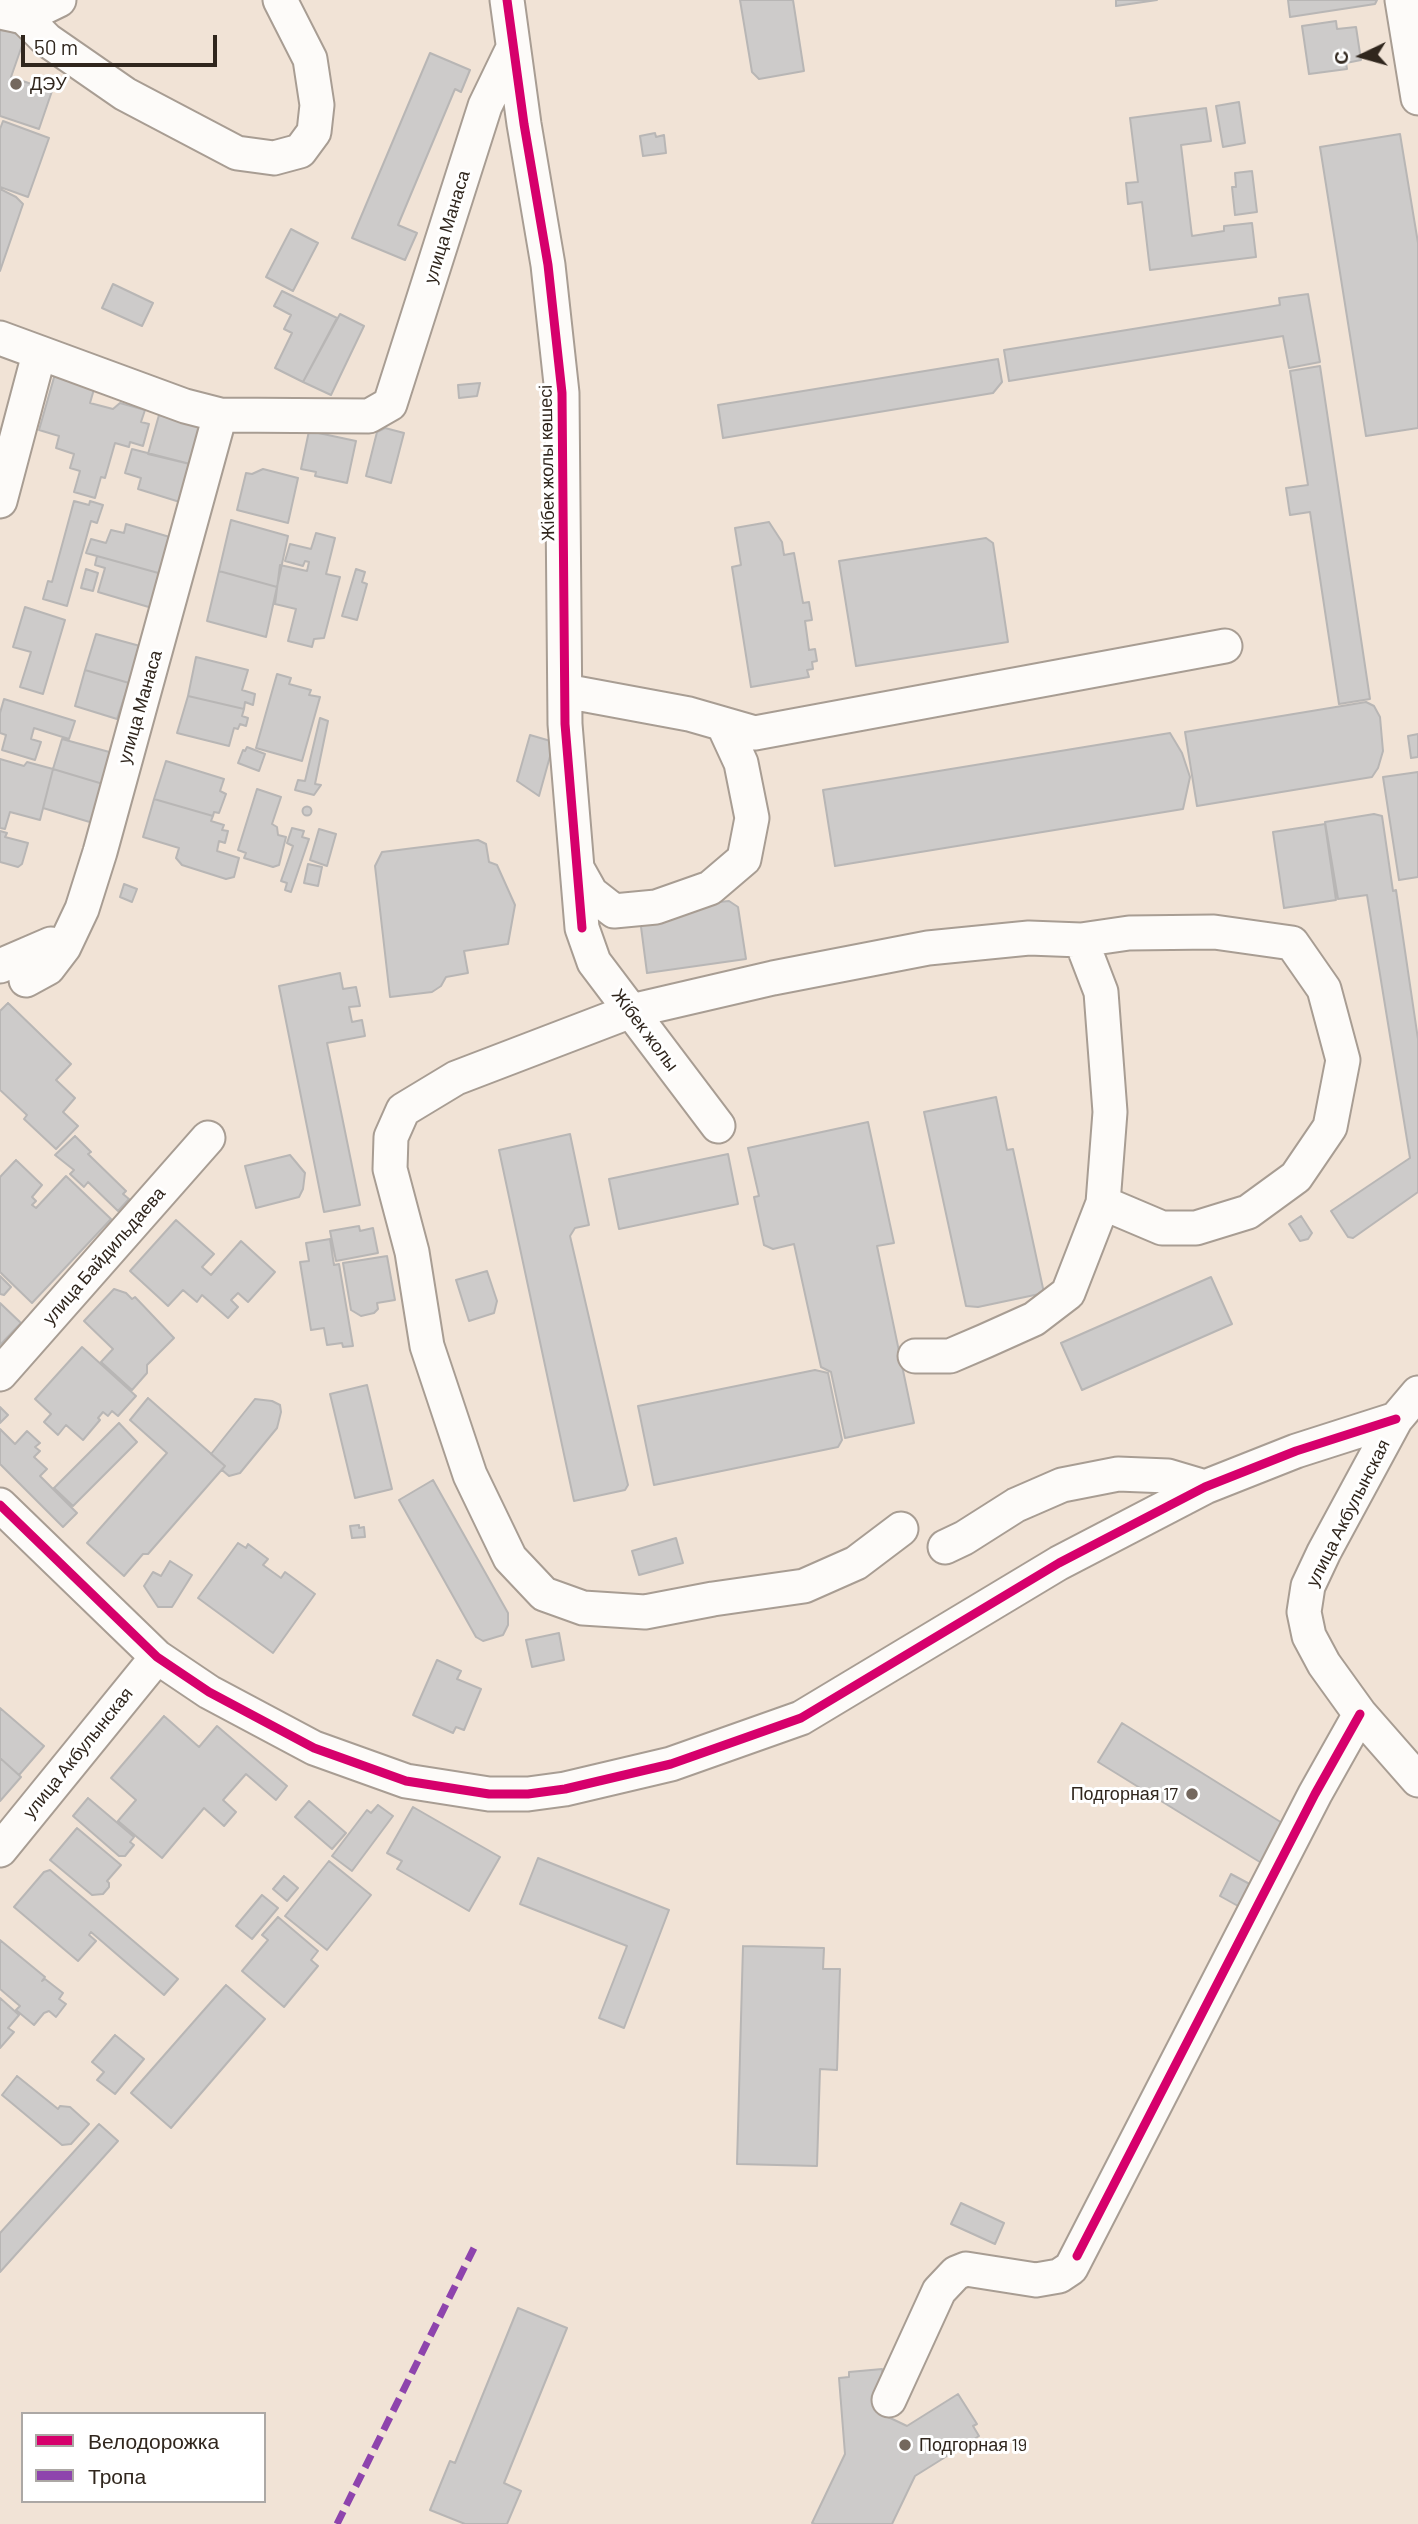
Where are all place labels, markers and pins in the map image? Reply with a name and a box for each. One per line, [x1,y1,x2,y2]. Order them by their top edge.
place label: ДЭУ [30,73,67,95]
marker: ДЭУ [8,76,24,92]
place label: Подгорная 17 [1071,1783,1178,1805]
marker: Подгорная 17 [1184,1786,1200,1802]
place label: Подгорная 19 [919,2434,1027,2456]
marker: Подгорная 19 [897,2437,913,2453]

